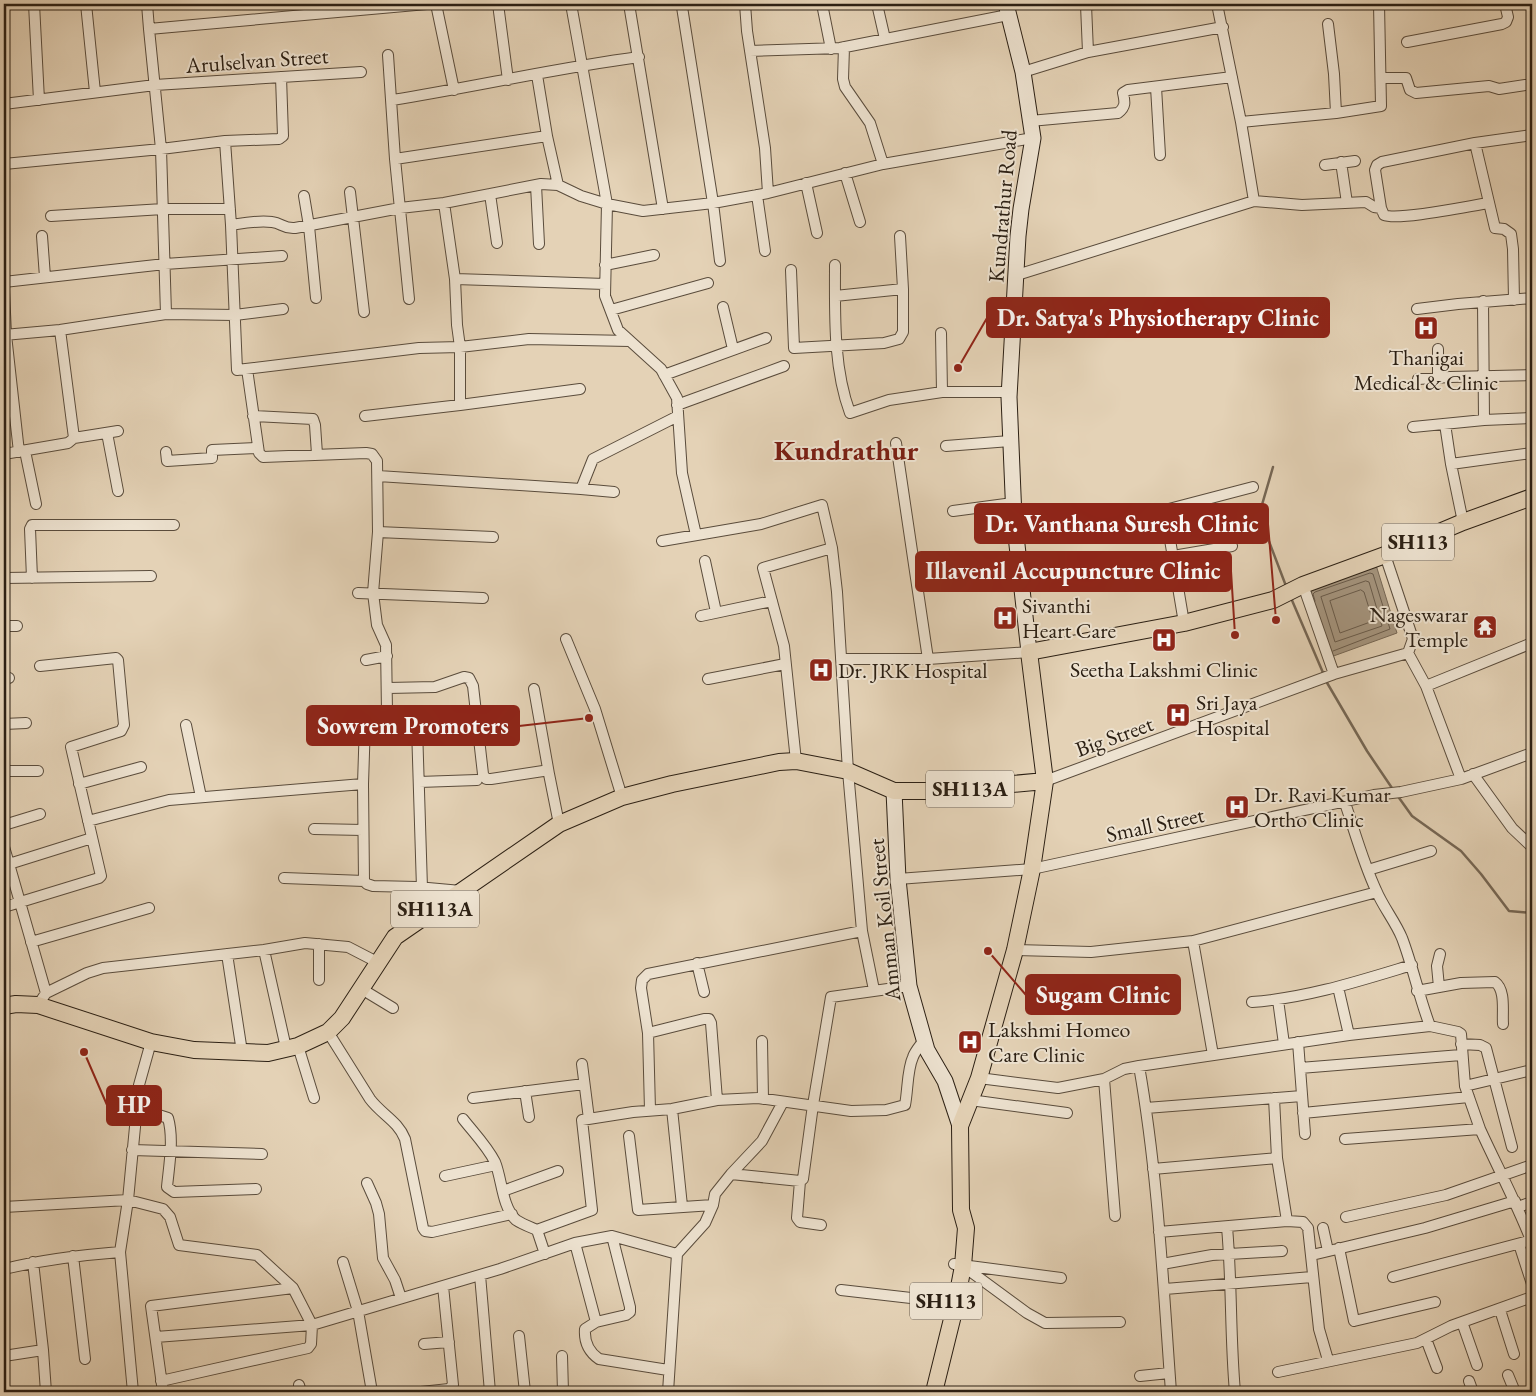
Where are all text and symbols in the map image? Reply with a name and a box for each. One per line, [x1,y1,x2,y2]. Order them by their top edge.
street label: Arulselvan Street [184,41,329,80]
street label: Kundrathur Road [981,128,1024,284]
callout: Dr. Satya's Physiotherapy Clinic [987,298,1329,337]
text: Dr. Satya's Physiotherapy Clinic [997,302,1319,334]
hospital icon: Thanigai Medical & Clinic [1413,315,1439,341]
place label: Thanigai Medical & Clinic [1354,343,1498,397]
district label: Kundrathur [774,432,919,468]
callout: Dr. Vanthana Suresh Clinic [975,504,1268,543]
text: Dr. Vanthana Suresh Clinic [985,508,1259,539]
road number: SH113 [1382,524,1454,560]
callout: Illavenil Accupuncture Clinic [916,552,1231,591]
text: Illavenil Accupuncture Clinic [925,555,1221,586]
place label: Sivanthi Heart Care [1022,591,1117,645]
place label: Nageswarar Temple [1370,600,1469,654]
hospital icon: Sivanthi Heart Care [992,605,1018,631]
temple icon: Nageswarar Temple [1472,614,1498,640]
hospital icon: Seetha Lakshmi Clinic [1151,627,1177,653]
place label: Seetha Lakshmi Clinic [1070,655,1258,684]
place label: Dr. JRK Hospital [838,656,988,685]
hospital icon: Dr. JRK Hospital [808,657,834,683]
place label: Sri Jaya Hospital [1196,688,1270,742]
hospital icon: Sri Jaya Hospital [1165,702,1191,728]
callout: Sowrem Promoters [307,706,519,745]
street label: Big Street [1071,709,1157,764]
text: Sowrem Promoters [317,710,509,741]
road number: SH113A [926,771,1014,808]
place label: Dr. Ravi Kumar Ortho Clinic [1254,780,1391,834]
hospital icon: Dr. Ravi Kumar Ortho Clinic [1224,794,1250,820]
street label: Small Street [1103,800,1207,849]
street label: Amman Koil Street [862,837,908,1004]
road number: SH113A [391,891,479,928]
callout: Sugam Clinic [1026,975,1180,1014]
text: Sugam Clinic [1036,979,1170,1011]
place label: Lakshmi Homeo Care Clinic [988,1015,1130,1069]
hospital icon: Lakshmi Homeo Care Clinic [957,1029,983,1055]
callout: HP [107,1086,161,1125]
text: HP [117,1089,151,1120]
road number: SH113 [910,1282,982,1320]

